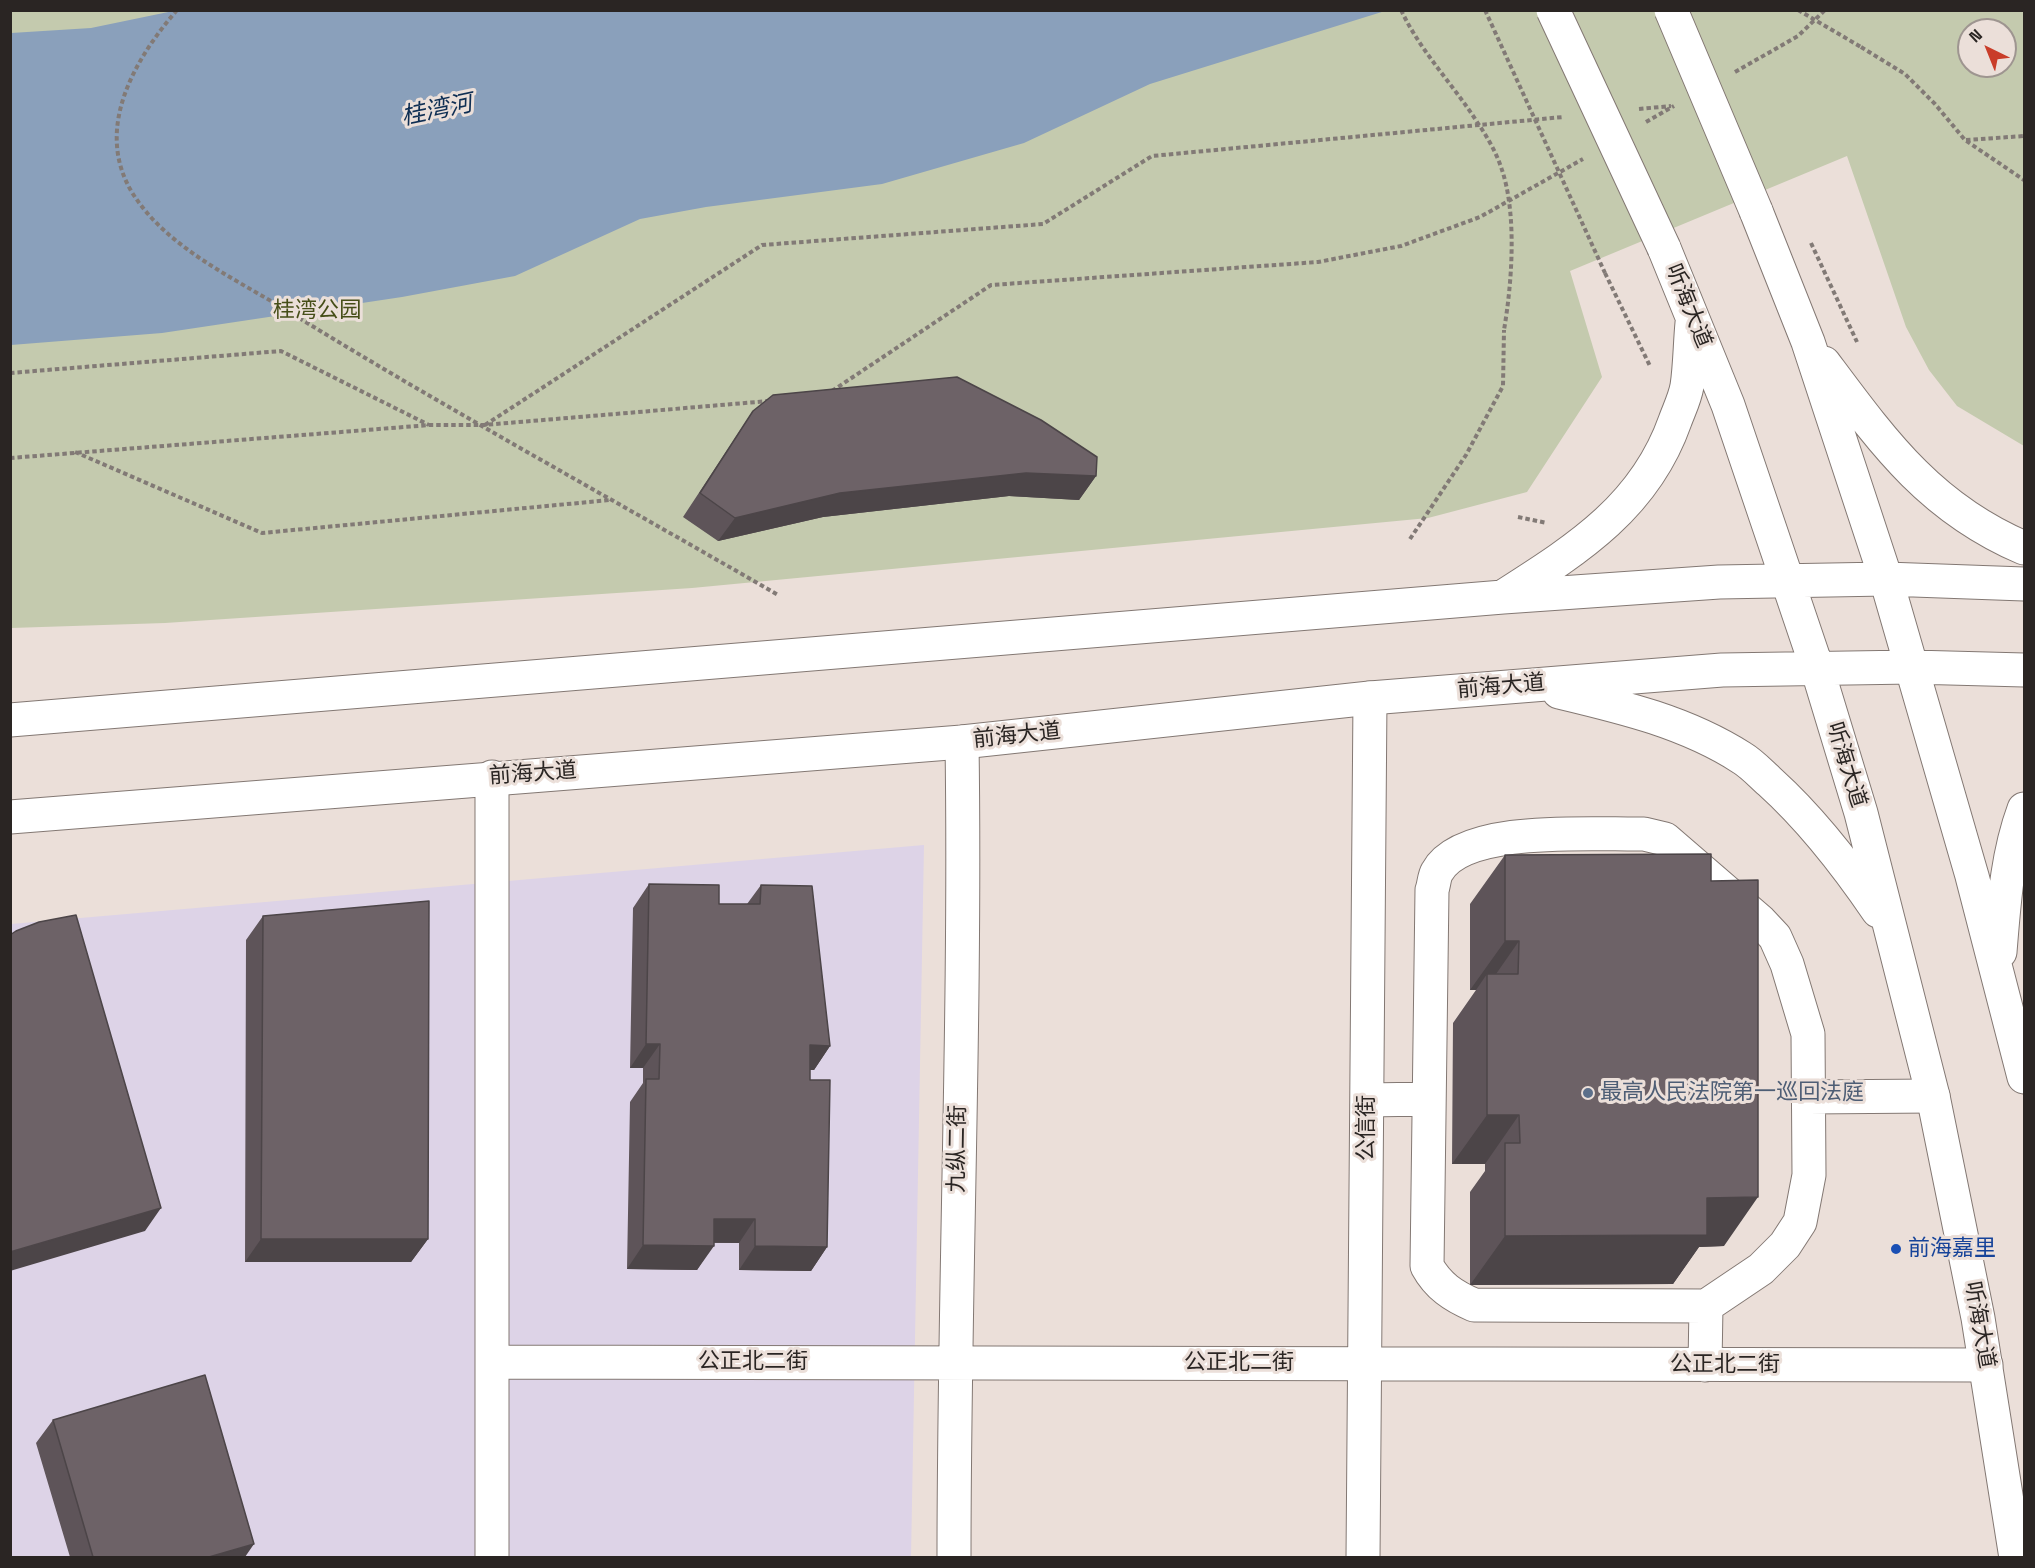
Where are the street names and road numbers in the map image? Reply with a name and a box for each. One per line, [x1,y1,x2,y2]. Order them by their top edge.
street label: 听海大道 [1659,260,1717,352]
street label: 前海大道 [1456,670,1546,704]
street label: 前海大道 [972,718,1062,754]
street label: 听海大道 [1821,719,1871,811]
street label: 前海大道 [488,758,578,790]
street label: 公信街 [1354,1095,1380,1161]
street label: 九纵二街 [944,1105,972,1193]
street label: 听海大道 [1958,1279,2000,1371]
street label: 公正北二街 [698,1349,808,1375]
street label: 公正北二街 [1184,1350,1294,1376]
street label: 公正北二街 [1670,1352,1780,1378]

